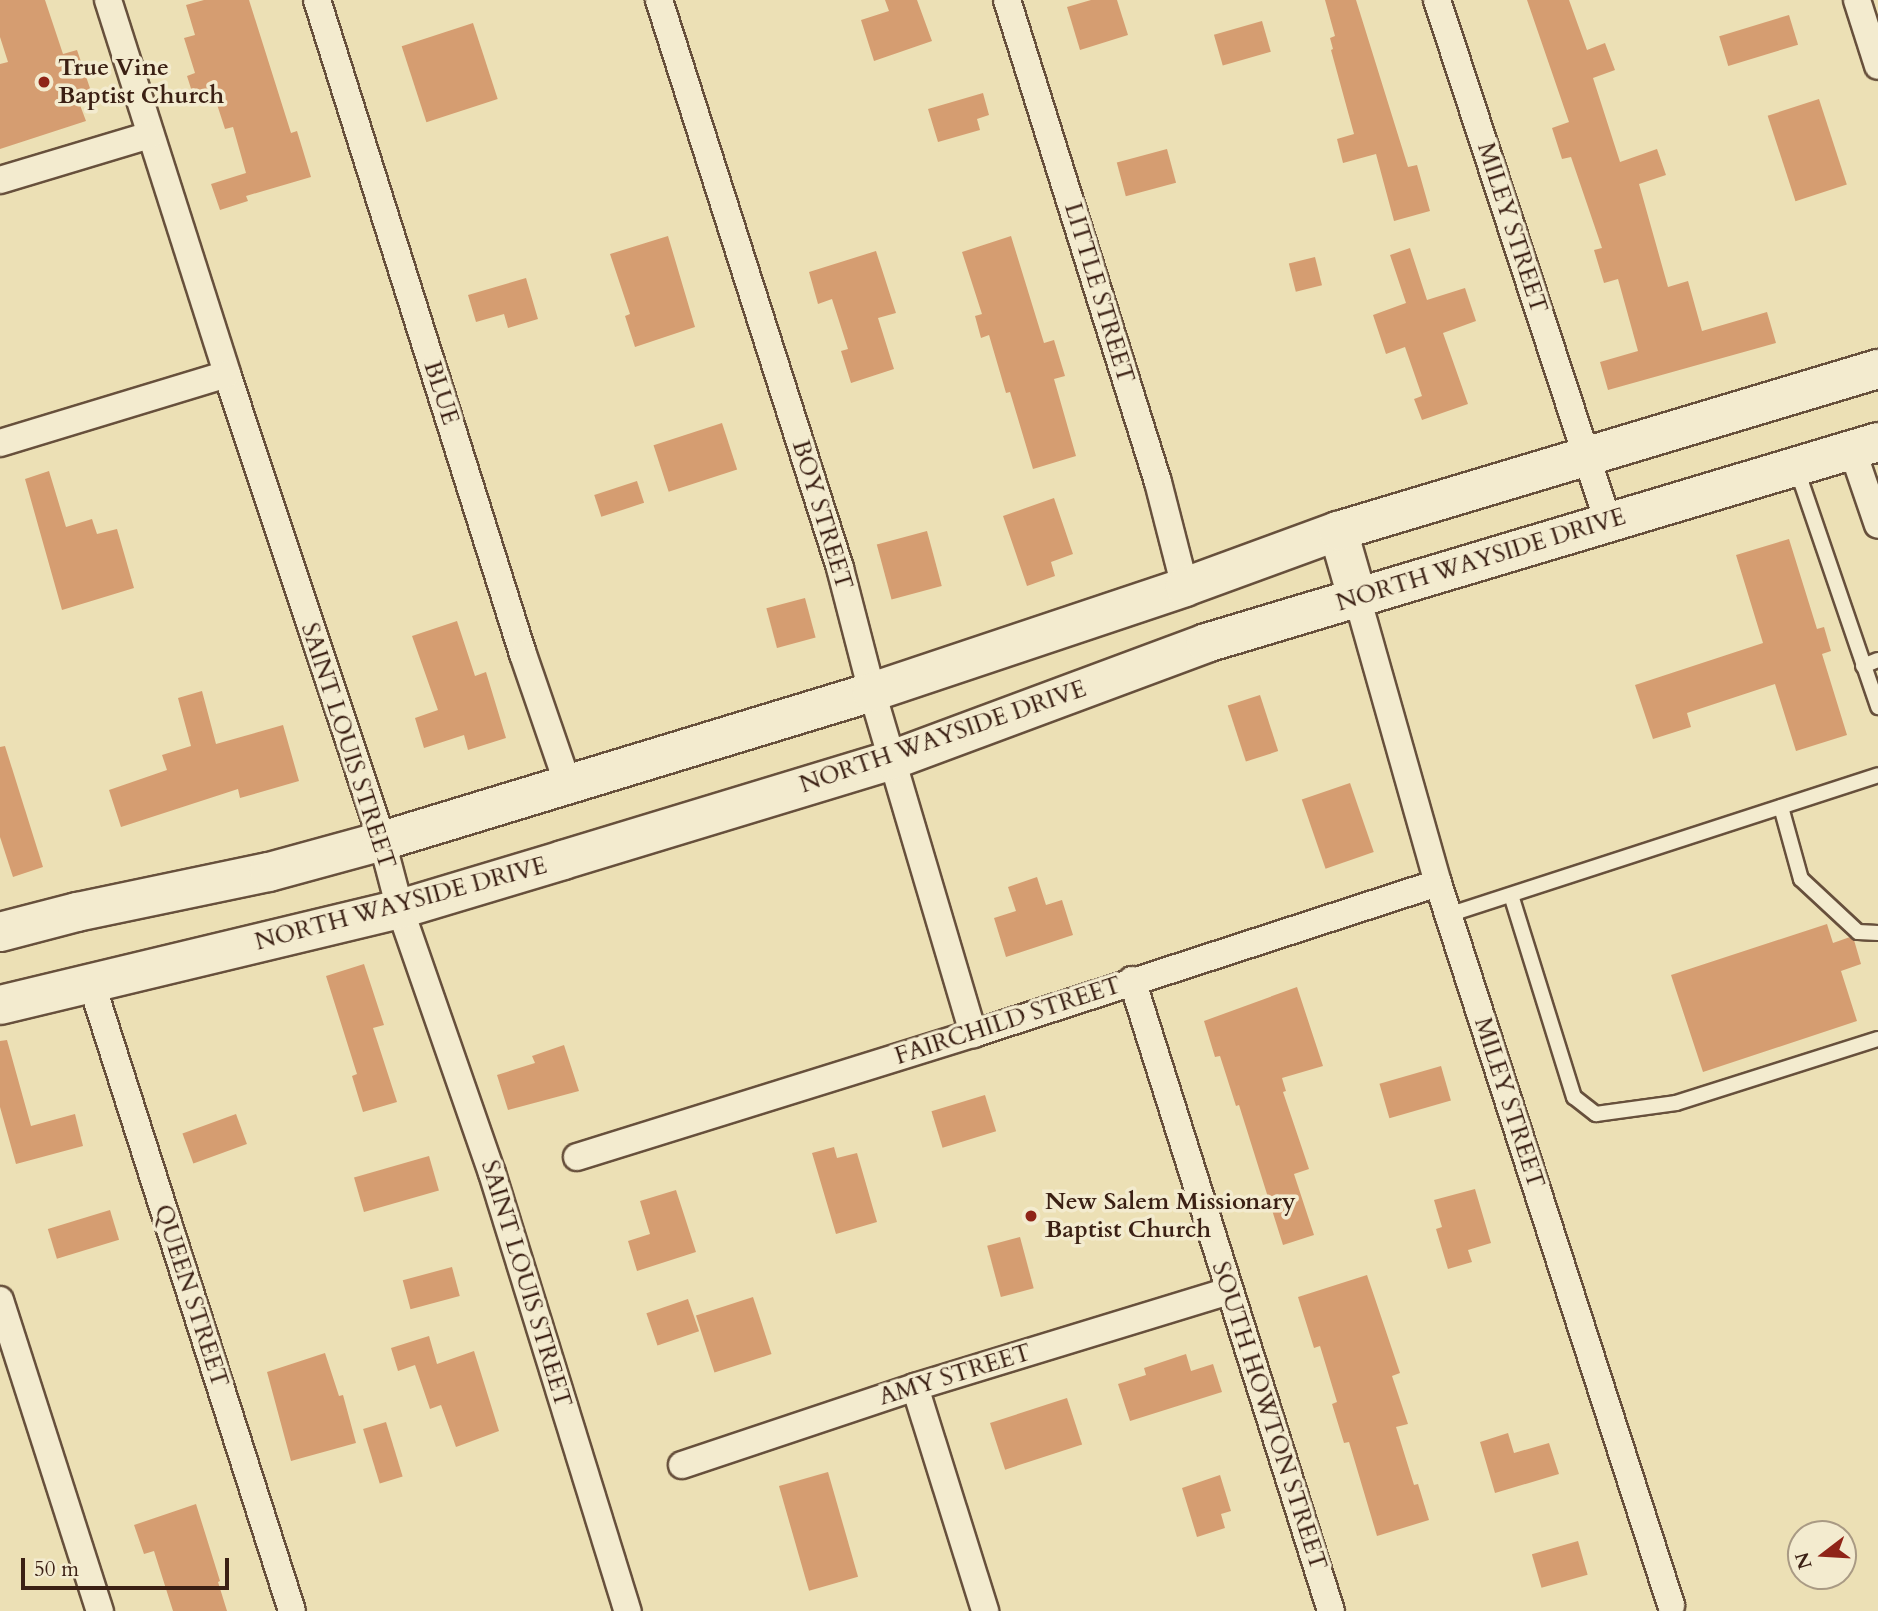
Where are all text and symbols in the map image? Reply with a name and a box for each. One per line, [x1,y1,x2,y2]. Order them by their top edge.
place label: True Vine Baptist Church [58,54,224,110]
marker: True Vine Baptist Church [36,74,52,90]
street label: MILEY STREET [1471,139,1553,317]
street label: LITTLE STREET [1058,199,1140,387]
street label: BLUE [417,358,465,428]
street label: BOY STREET [786,437,858,593]
street label: NORTH WAYSIDE DRIVE [1333,502,1629,618]
street label: SAINT LOUIS STREET [295,619,401,873]
street label: NORTH WAYSIDE DRIVE [796,674,1090,800]
street label: NORTH WAYSIDE DRIVE [252,851,550,957]
street label: FAIRCHILD STREET [891,971,1125,1071]
street label: MILEY STREET [1468,1014,1550,1192]
street label: SAINT LOUIS STREET [475,1157,577,1411]
place label: New Salem Missionary Baptist Church [1045,1188,1296,1244]
street label: QUEEN STREET [148,1201,234,1391]
marker: New Salem Missionary Baptist Church [1023,1208,1039,1224]
street label: SOUTH HOWTON STREET [1205,1258,1333,1574]
street label: AMY STREET [875,1338,1035,1412]
north arrow [1787,1520,1857,1590]
scale bar [24,1544,233,1588]
text: N [1789,1549,1819,1572]
text: 50 m [34,1555,79,1584]

